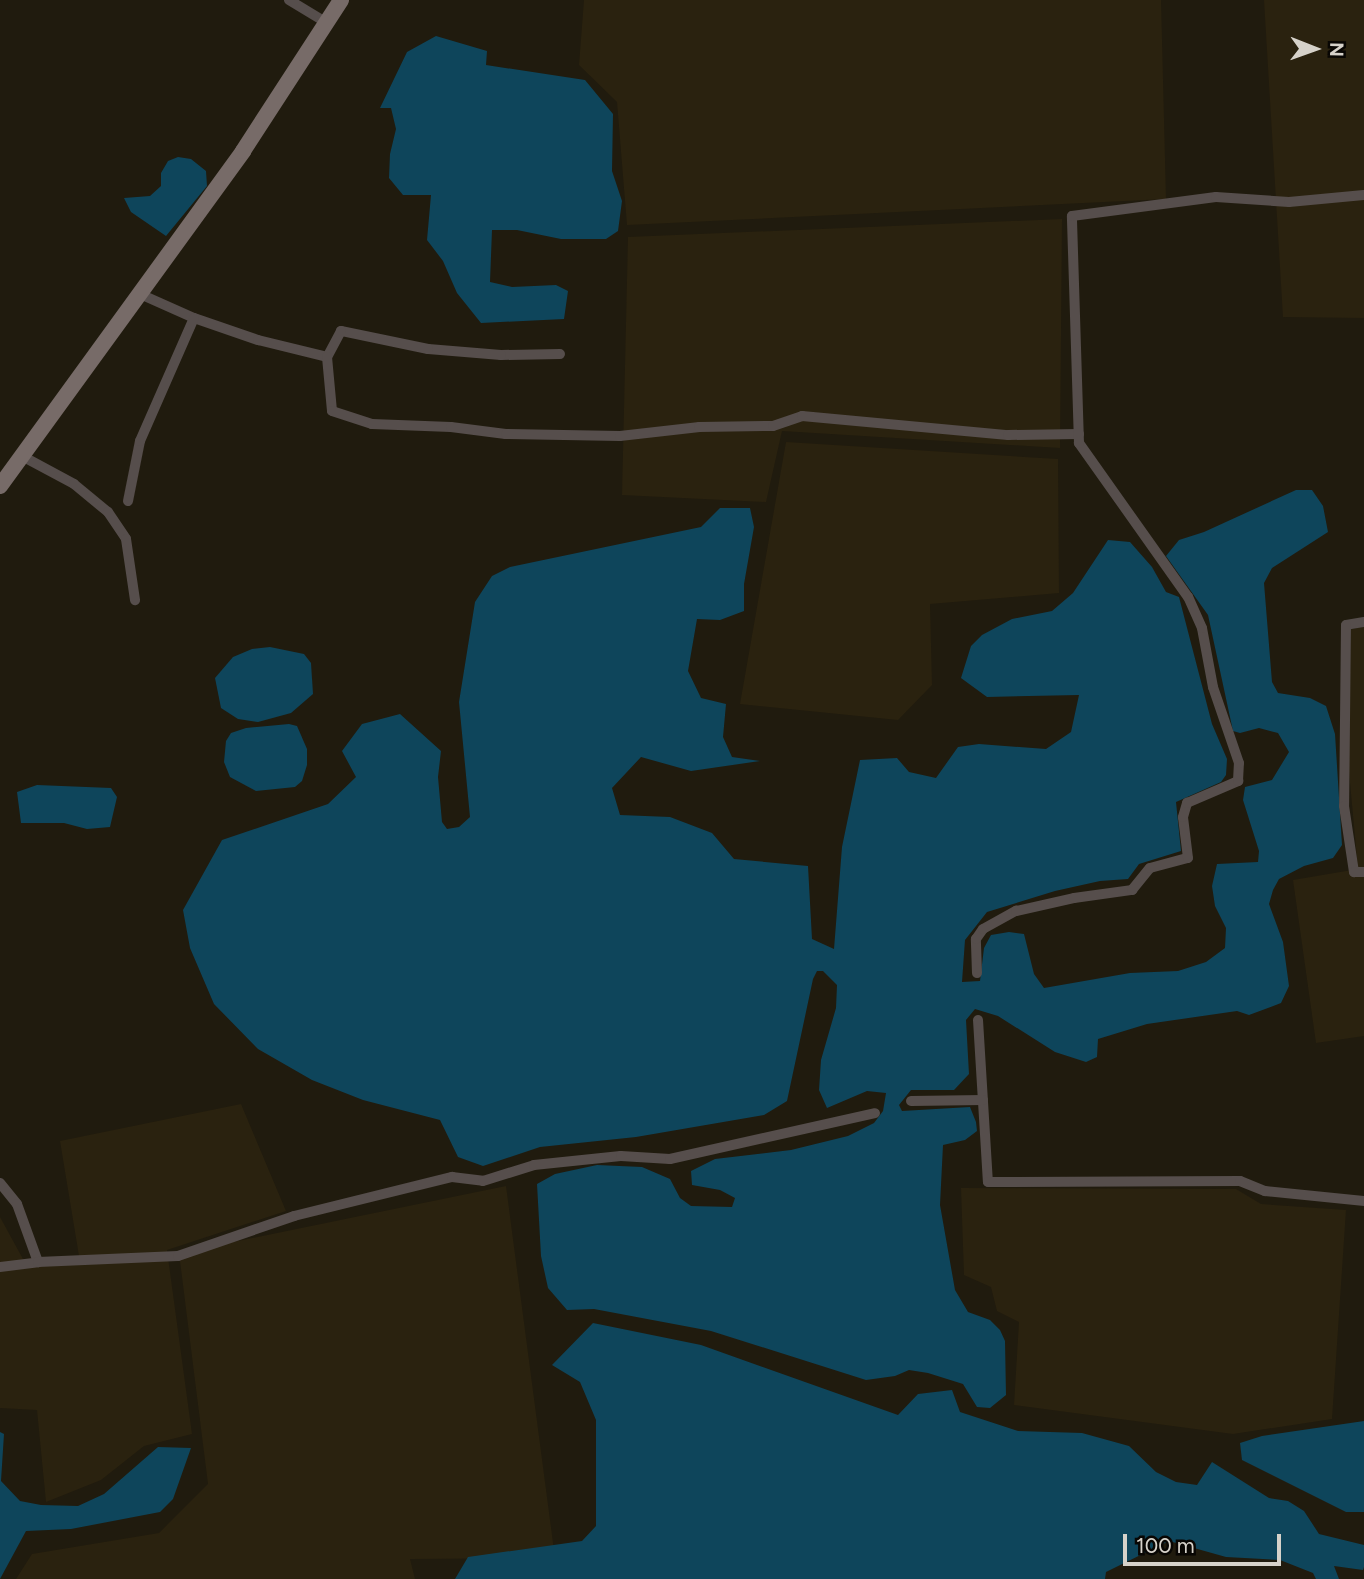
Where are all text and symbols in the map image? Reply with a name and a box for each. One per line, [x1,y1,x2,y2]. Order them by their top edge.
north arrow [1280,14,1350,84]
text: N [1325,42,1348,57]
scale bar [1126,1520,1284,1564]
text: 100 m [1136,1533,1195,1558]

